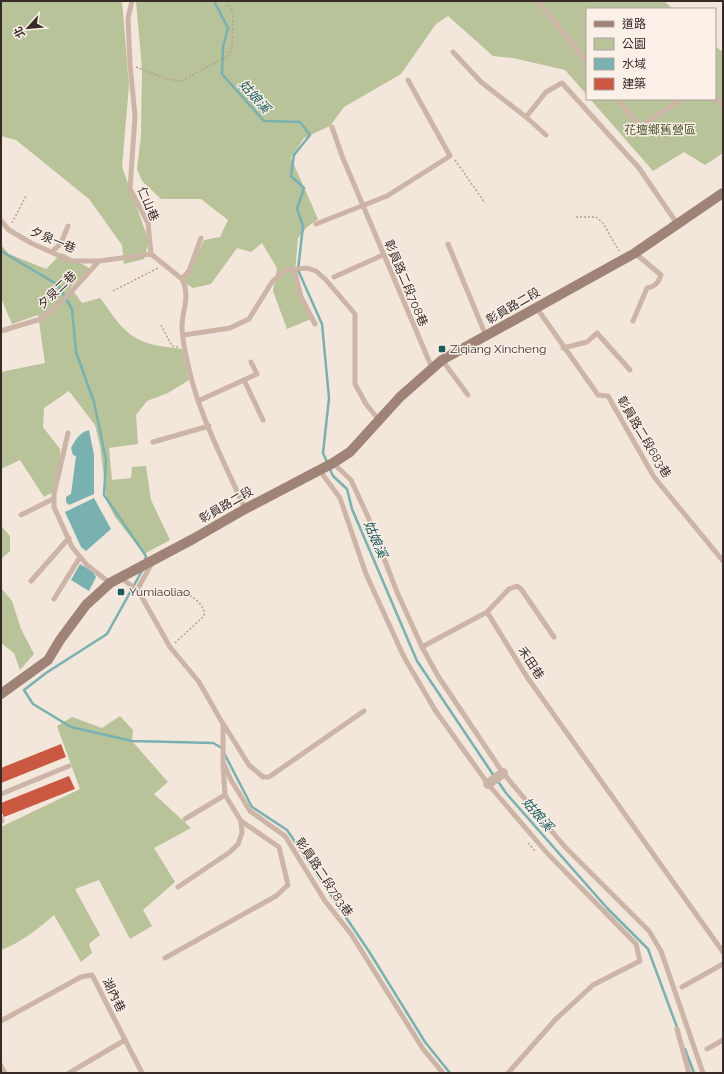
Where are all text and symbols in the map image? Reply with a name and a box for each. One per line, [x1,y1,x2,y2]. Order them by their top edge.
north arrow [8,8,48,48]
legend [586,8,716,100]
text: 道路 [622,17,646,31]
text: 北 [11,24,28,40]
text: 公園 [622,37,646,51]
text: 水域 [622,57,646,71]
water label: 姑娘溪 [236,77,275,117]
text: 建築 [622,77,646,91]
park label: 花壇鄉舊營區 [624,123,696,137]
street label: 仁山巷 [135,185,161,223]
street label: 夕泉一巷 [28,224,78,256]
street label: 彰員路二段708巷 [381,238,431,328]
street label: 夕泉二巷 [35,268,79,312]
street label: 彰員路二段 [484,285,542,327]
place label: Ziqiang Xincheng [450,342,546,356]
marker: Ziqiang Xincheng [437,344,447,354]
street label: 彰員路二段683巷 [614,394,674,480]
street label: 彰員路二段 [197,484,255,526]
water label: 姑娘溪 [361,518,391,562]
place label: Yumiaoliao [129,585,190,599]
marker: Yumiaoliao [116,587,126,597]
street label: 禾田巷 [515,644,547,682]
water label: 姑娘溪 [519,795,557,835]
street label: 彰員路二段783巷 [292,835,356,919]
street label: 湖內巷 [100,976,128,1014]

